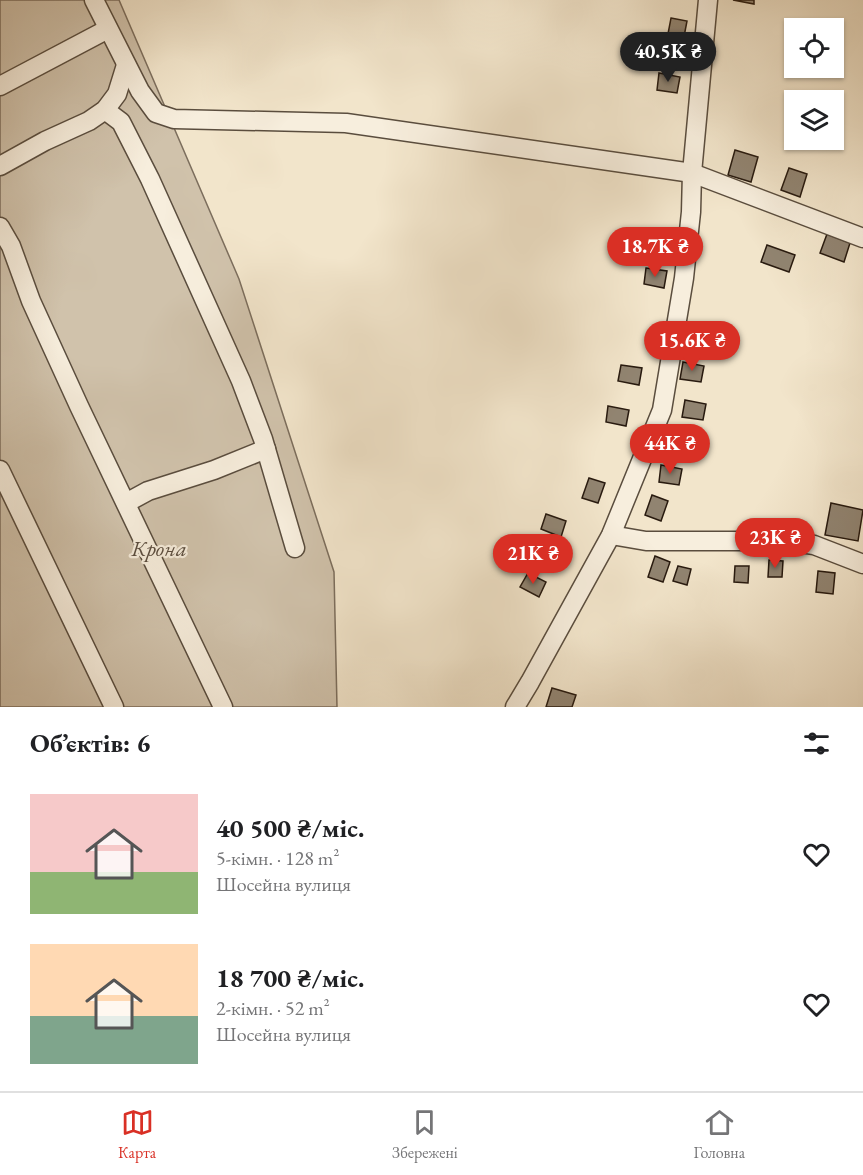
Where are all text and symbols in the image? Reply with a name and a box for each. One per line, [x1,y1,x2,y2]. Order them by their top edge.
map controls [784,18,844,150]
button: locate [784,18,844,78]
pin: 40.5K ₴ [613,32,723,83]
text: 40.5K ₴ [634,38,702,64]
button: layers [784,90,844,150]
pin: 18.7K ₴ [600,227,710,278]
text: 18.7K ₴ [621,233,689,259]
pin: 15.6K ₴ [637,321,747,372]
text: 15.6K ₴ [658,327,726,353]
pin: 44K ₴ [628,424,712,475]
text: 44K ₴ [644,430,696,456]
pin: 23K ₴ [733,518,817,569]
text: 23K ₴ [749,524,801,550]
park label: Крона [130,534,187,563]
pin: 21K ₴ [491,534,575,585]
text: 21K ₴ [507,540,559,566]
text: Об’єктів: 6 [30,726,150,760]
icon: filters [800,727,833,760]
text: 40 500 ₴/міс. [216,811,364,845]
icon: home [78,818,150,890]
icon: heart [800,838,833,871]
text: 5-кімн. · 128 m² [216,845,339,871]
text: Шосейна вулиця [216,871,351,897]
text: 18 700 ₴/міс. [216,961,364,995]
icon: home [78,968,150,1040]
icon: heart [800,988,833,1021]
text: 2-кімн. · 52 m² [216,995,330,1021]
text: Шосейна вулиця [216,1021,351,1047]
tab: Карта [118,1106,156,1163]
tab: Збережені [392,1106,458,1163]
tab: Головна [694,1106,745,1163]

